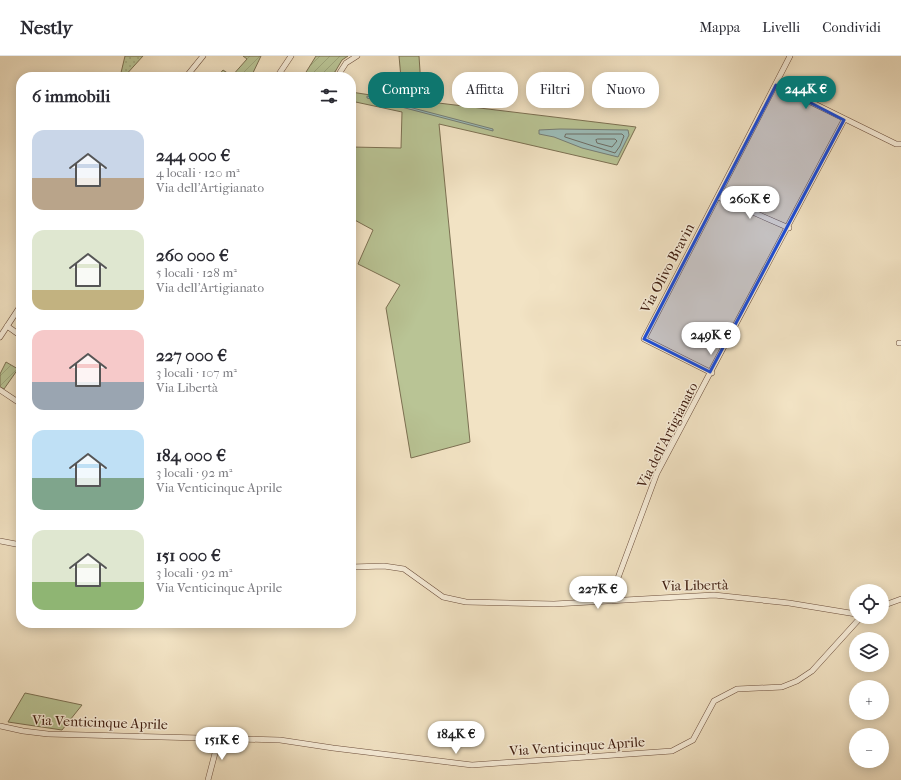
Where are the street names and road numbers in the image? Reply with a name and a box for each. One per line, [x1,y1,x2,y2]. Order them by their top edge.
street label: Via Olivo Bravin [636,221,698,317]
street label: Via dell'Artigianato [633,380,701,492]
street label: Via Libertà [660,576,729,595]
street label: Via Venticinque Aprile [31,712,168,733]
street label: Via Venticinque Aprile [508,733,645,760]

